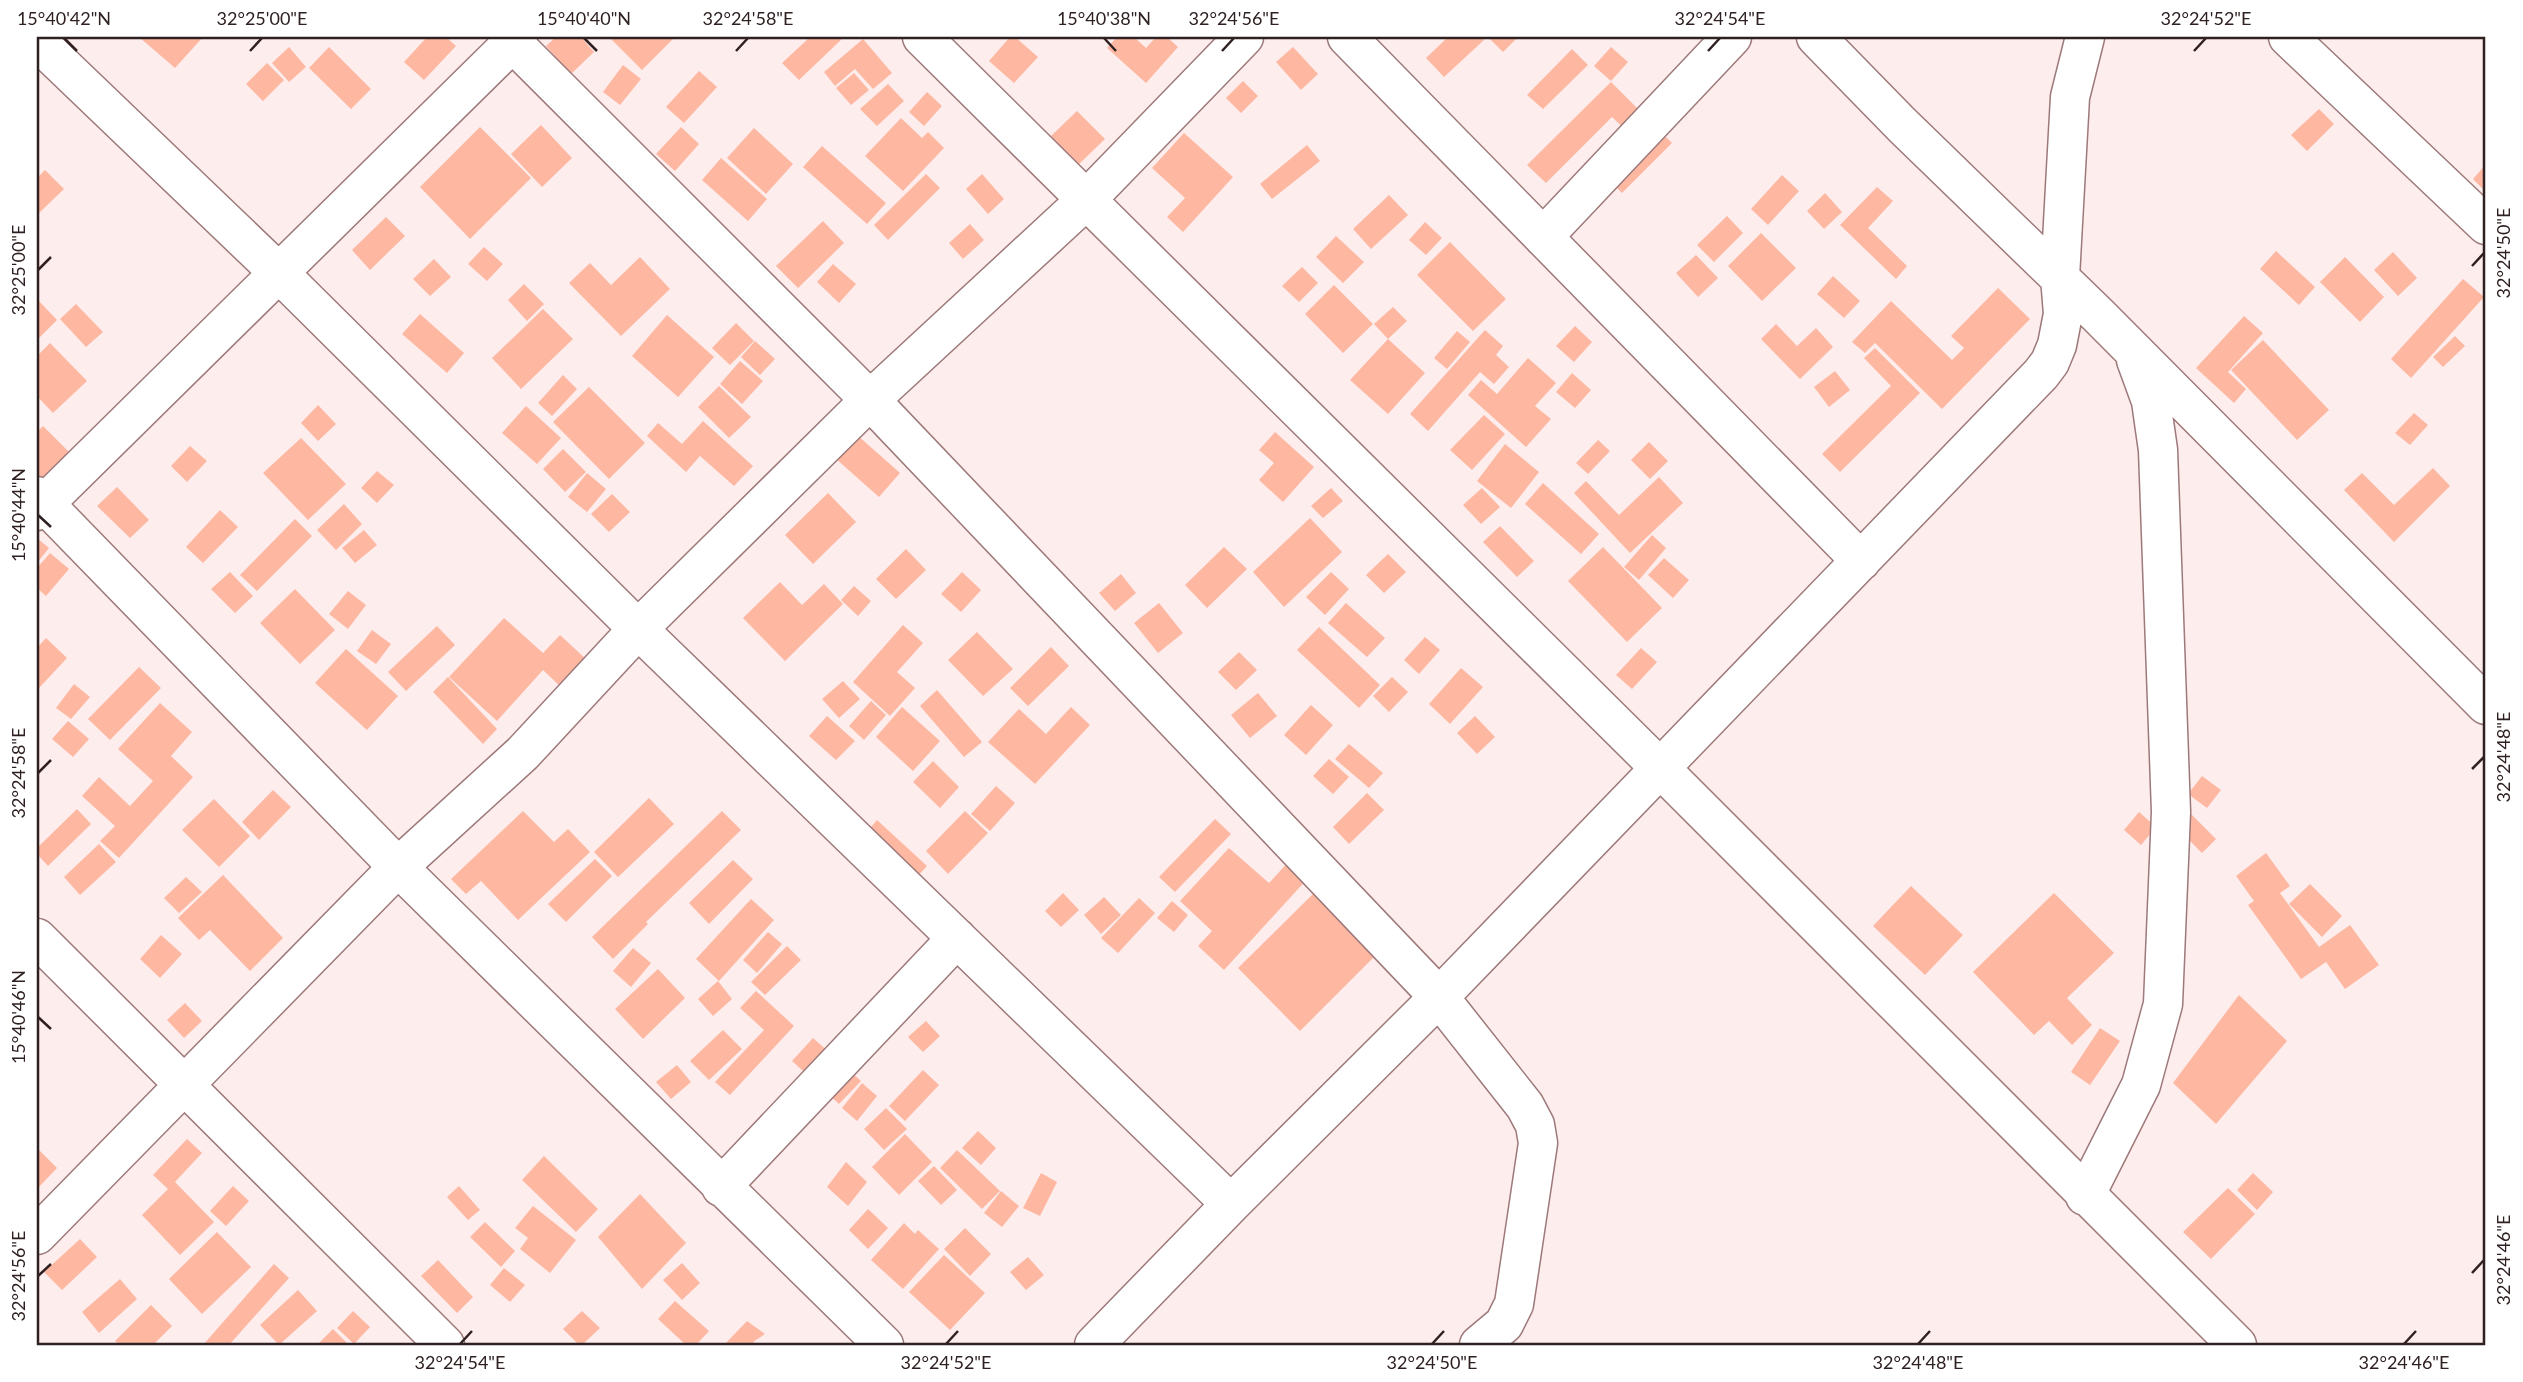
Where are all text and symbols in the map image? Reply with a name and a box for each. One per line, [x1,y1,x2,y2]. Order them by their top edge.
text: 15°40'42"N [17,7,111,29]
text: 32°25'00"E [217,7,307,29]
text: 15°40'40"N [537,7,631,29]
text: 32°24'58"E [703,7,793,29]
text: 15°40'38"N [1057,7,1151,29]
text: 32°24'56"E [1189,7,1279,29]
text: 32°24'54"E [1675,7,1765,29]
text: 32°24'52"E [2161,7,2251,29]
text: 32°24'50"E [2492,208,2514,298]
text: 32°25'00"E [7,225,29,315]
text: 15°40'44"N [7,468,29,562]
text: 32°24'48"E [2492,712,2514,802]
text: 32°24'58"E [7,728,29,818]
text: 15°40'46"N [7,970,29,1064]
text: 32°24'46"E [2492,1215,2514,1305]
text: 32°24'56"E [7,1231,29,1321]
text: 32°24'54"E [415,1351,505,1373]
text: 32°24'52"E [901,1351,991,1373]
text: 32°24'50"E [1387,1351,1477,1373]
text: 32°24'48"E [1873,1351,1963,1373]
text: 32°24'46"E [2359,1351,2449,1373]

